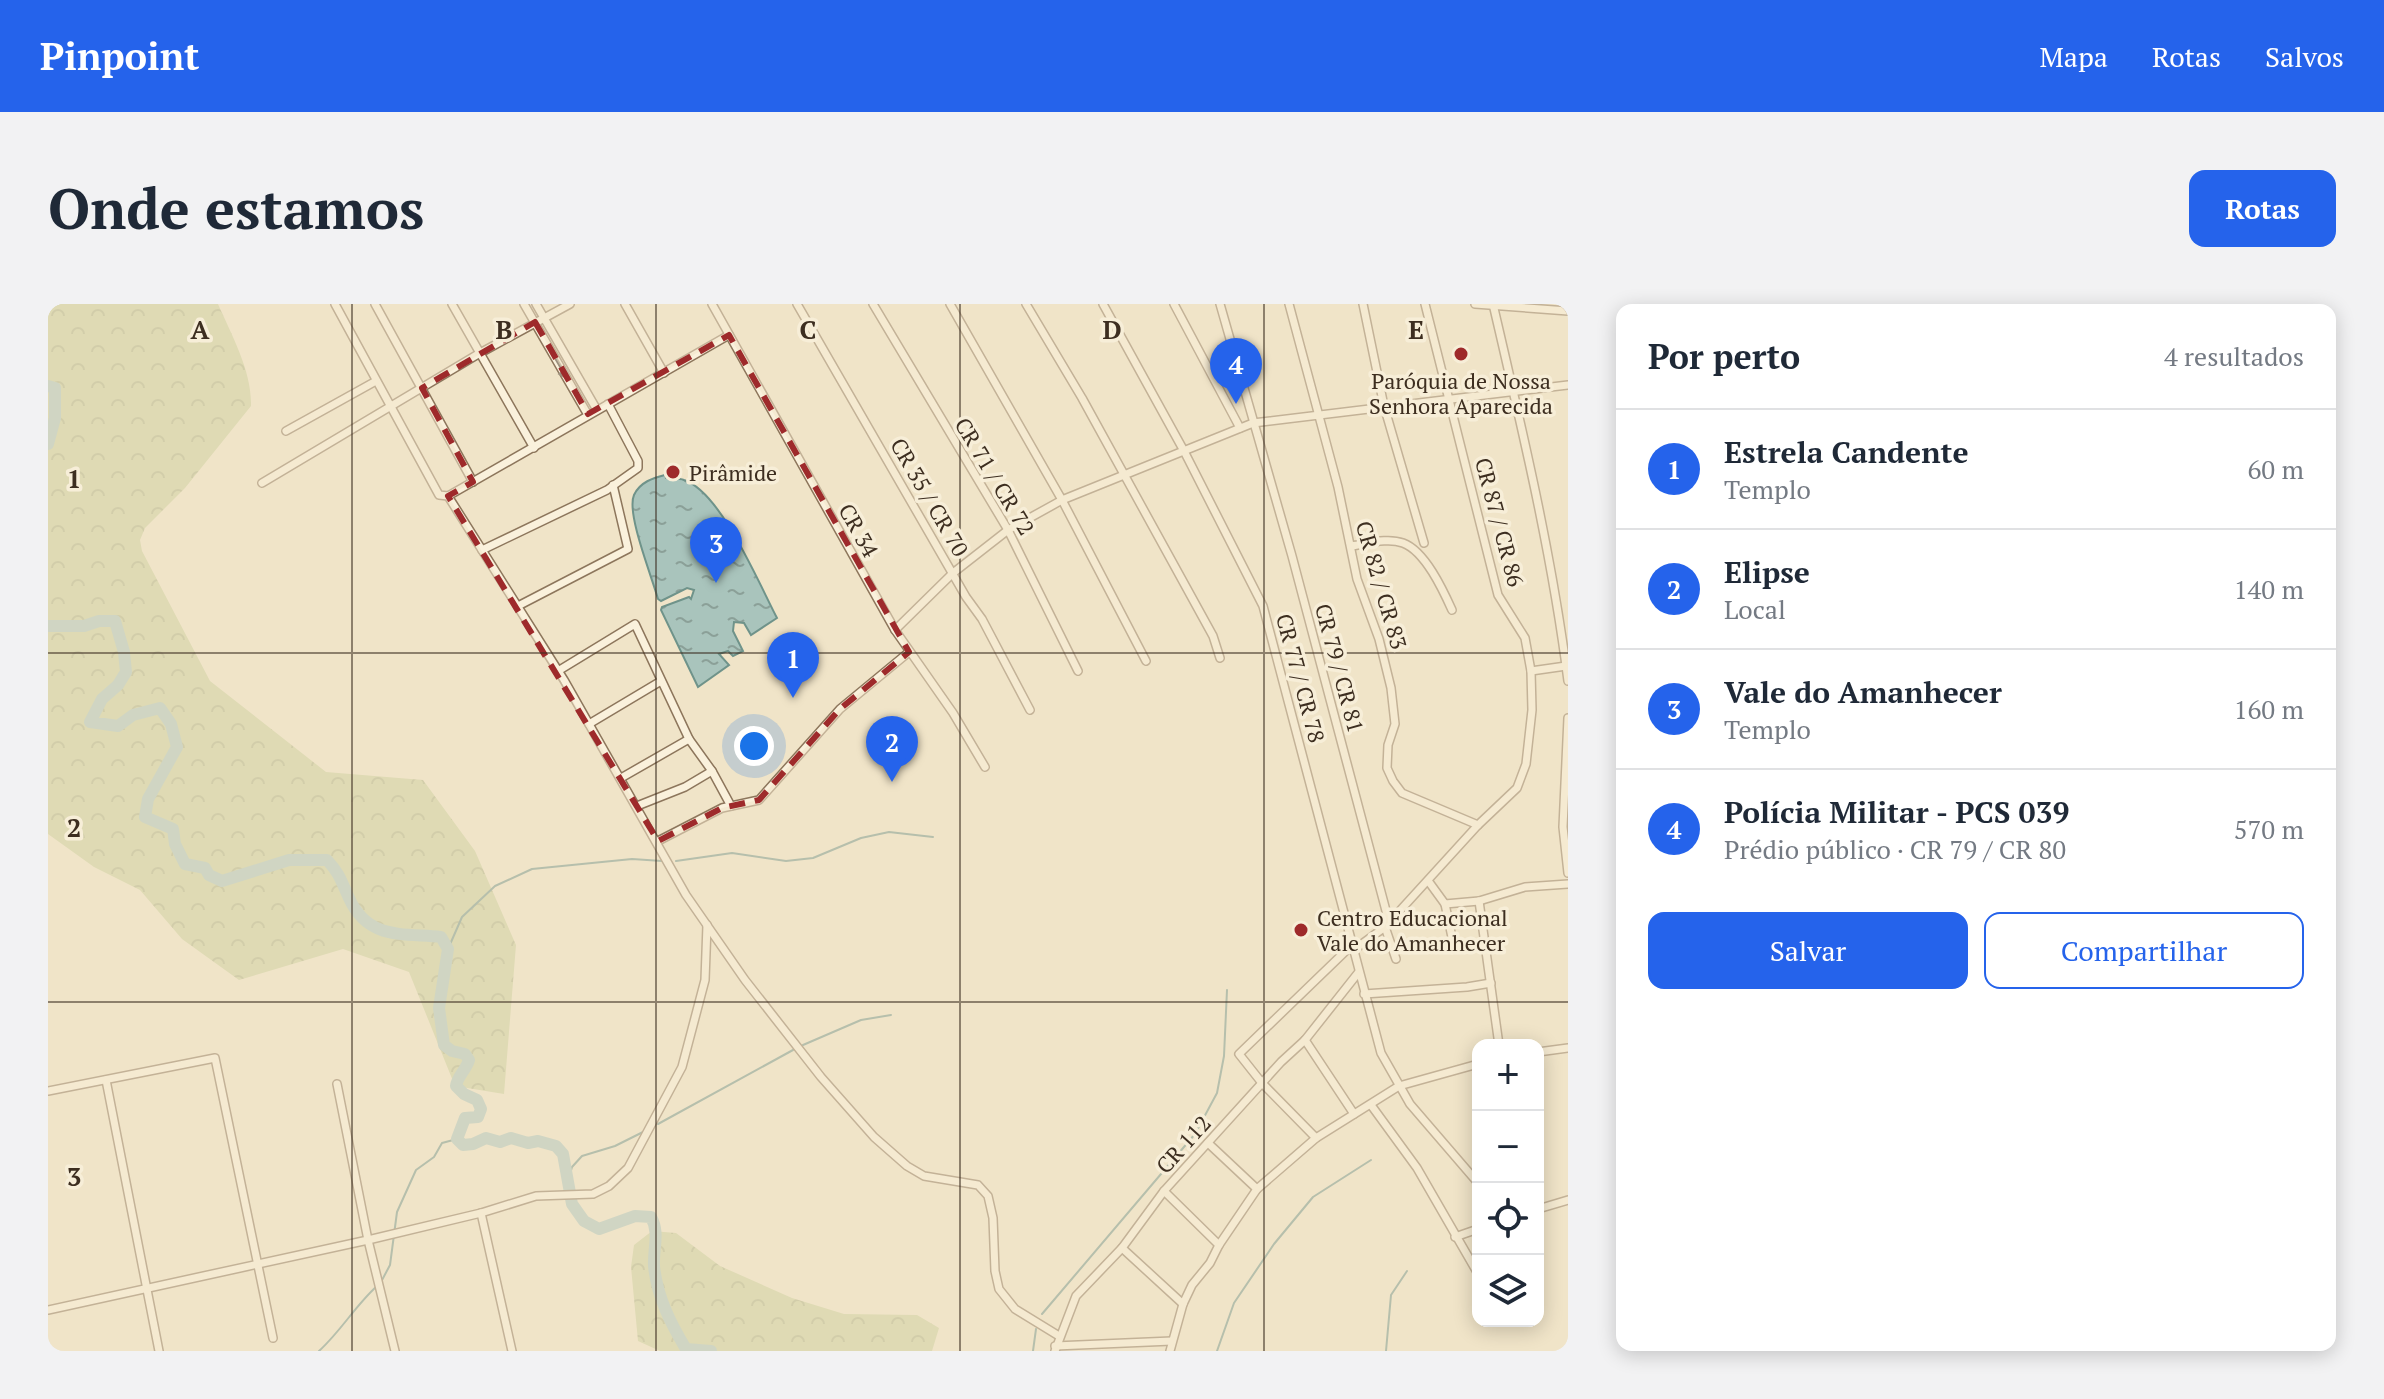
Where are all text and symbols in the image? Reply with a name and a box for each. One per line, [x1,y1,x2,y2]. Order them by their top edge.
text: Pinpoint [40,31,199,81]
text: Mapa [2040,38,2108,75]
text: Rotas [2152,38,2221,75]
text: Salvos [2265,38,2344,75]
button: Rotas [2189,170,2336,247]
text: Onde estamos [48,171,424,245]
text: A [191,312,210,346]
text: B [496,312,512,346]
text: C [800,312,816,346]
text: D [1102,312,1122,346]
text: E [1408,312,1424,346]
text: Por perto [1648,334,1800,379]
pin: 4 [1210,338,1262,404]
text: 4 resultados [2164,339,2304,373]
marker: Paróquia de Nossa Senhora Aparecida [1452,345,1470,363]
one-way arrow [555,357,569,380]
place label: Paróquia de Nossa Senhora Aparecida [1369,366,1553,420]
street label: CR 71 / CR 72 [949,412,1041,540]
street label: CR 35 / CR 70 [884,432,976,562]
text: Estrela Candente [1724,432,1969,472]
text: 1 [1667,452,1681,486]
text: 60 m [2248,452,2304,486]
street label: CR 87 / CR 86 [1469,454,1531,590]
place label: Pirâmide [689,458,777,487]
text: 1 [67,461,81,495]
marker: Pirâmide [664,463,682,481]
text: Templo [1724,472,1811,506]
street label: CR 34 [833,498,886,562]
pin: 3 [690,517,742,583]
street label: CR 82 / CR 83 [1350,517,1414,653]
text: Elipse [1724,552,1810,592]
text: 2 [1667,572,1681,606]
text: 140 m [2234,572,2304,606]
text: Local [1724,592,1786,626]
street label: CR 79 / CR 81 [1309,600,1371,736]
street label: CR 77 / CR 78 [1270,610,1332,746]
pin: 1 [767,632,819,698]
text: Vale do Amanhecer [1724,672,2002,712]
text: 3 [1667,692,1681,726]
text: 160 m [2234,692,2304,726]
text: Templo [1724,712,1811,746]
pin: 2 [866,716,918,782]
your location [734,726,774,766]
text: Polícia Militar - PCS 039 [1724,792,2069,832]
text: 2 [67,810,81,844]
text: 4 [1667,812,1681,846]
text: 570 m [2234,812,2304,846]
text: Prédio público · CR 79 / CR 80 [1724,832,2066,866]
place label: Centro Educacional Vale do Amanhecer [1317,903,1508,957]
button: Salvar [1648,912,1968,989]
button: Compartilhar [1984,912,2304,989]
marker: Centro Educacional Vale do Amanhecer [1292,921,1310,939]
map controls [1472,1039,1544,1327]
button: + [1472,1039,1544,1111]
street label: CR 112 [1149,1109,1217,1179]
button: − [1472,1111,1544,1183]
text: 3 [67,1159,81,1193]
button: locate [1472,1183,1544,1255]
button: layers [1472,1255,1544,1327]

